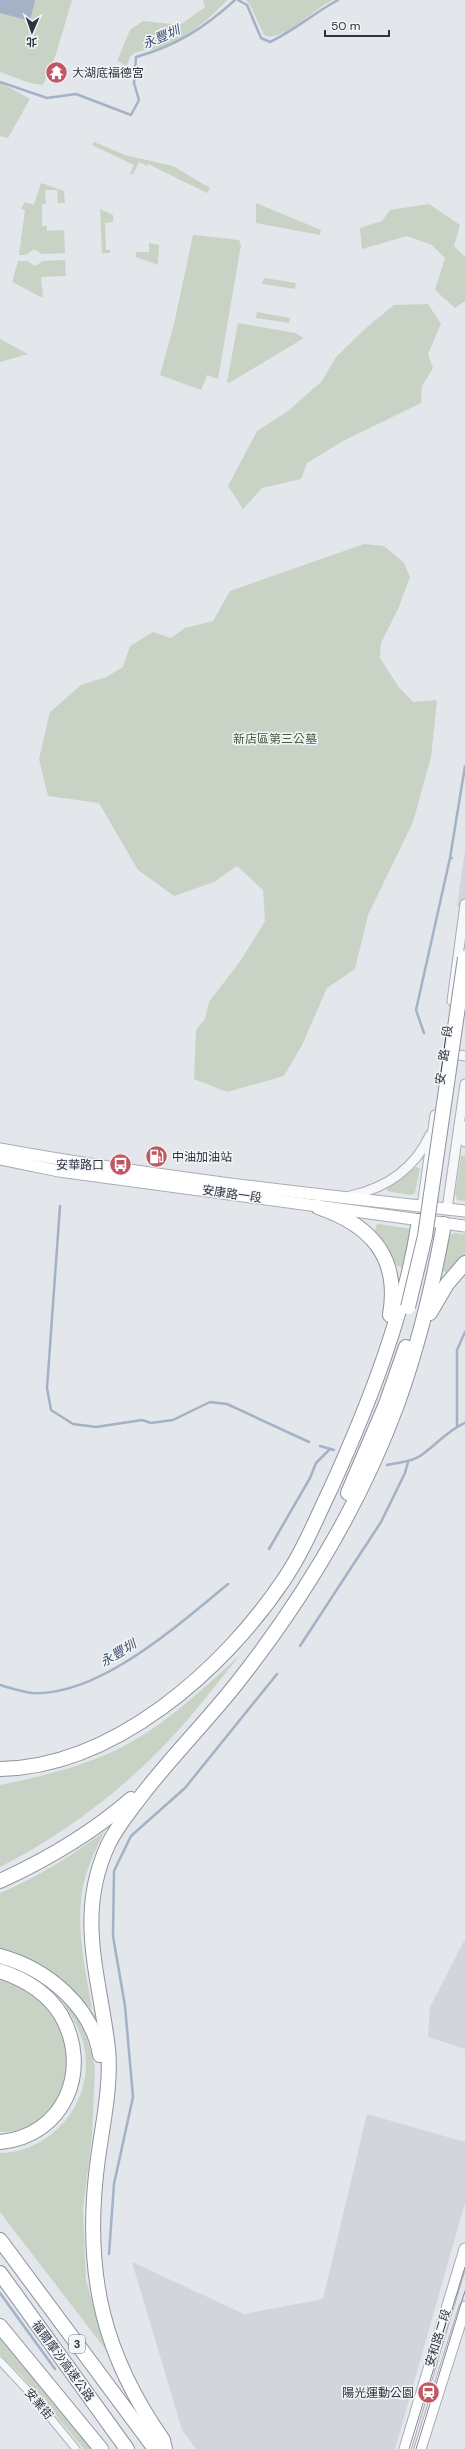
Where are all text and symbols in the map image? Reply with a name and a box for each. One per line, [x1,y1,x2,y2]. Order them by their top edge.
north arrow [12,12,52,52]
scale bar [325,12,389,38]
text: 50 m [331,18,360,34]
water label: 永豐圳 [140,21,184,52]
text: 北 [26,35,37,49]
temple icon: 大湖底福德宮 [44,60,70,86]
place label: 大湖底福德宮 [72,65,144,81]
park label: 新店區第三公墓 [233,731,317,747]
street label: 安一路一段 [432,1024,456,1086]
fuel station icon: 中油加油站 [144,1144,170,1170]
place label: 中油加油站 [172,1149,232,1165]
bus stop icon: 安華路口 [107,1152,133,1178]
place label: 安華路口 [56,1157,104,1173]
street label: 安康路一段 [201,1182,263,1206]
water label: 永豐圳 [97,1635,141,1670]
street label: 安和路二段 [422,2307,454,2369]
street label: 福爾摩沙高速公路 [28,2317,98,2405]
road number: 3 [69,2335,85,2353]
station icon: 陽光運動公園 [416,2380,442,2406]
street label: 安業街 [21,2385,57,2423]
place label: 陽光運動公園 [342,2385,414,2401]

